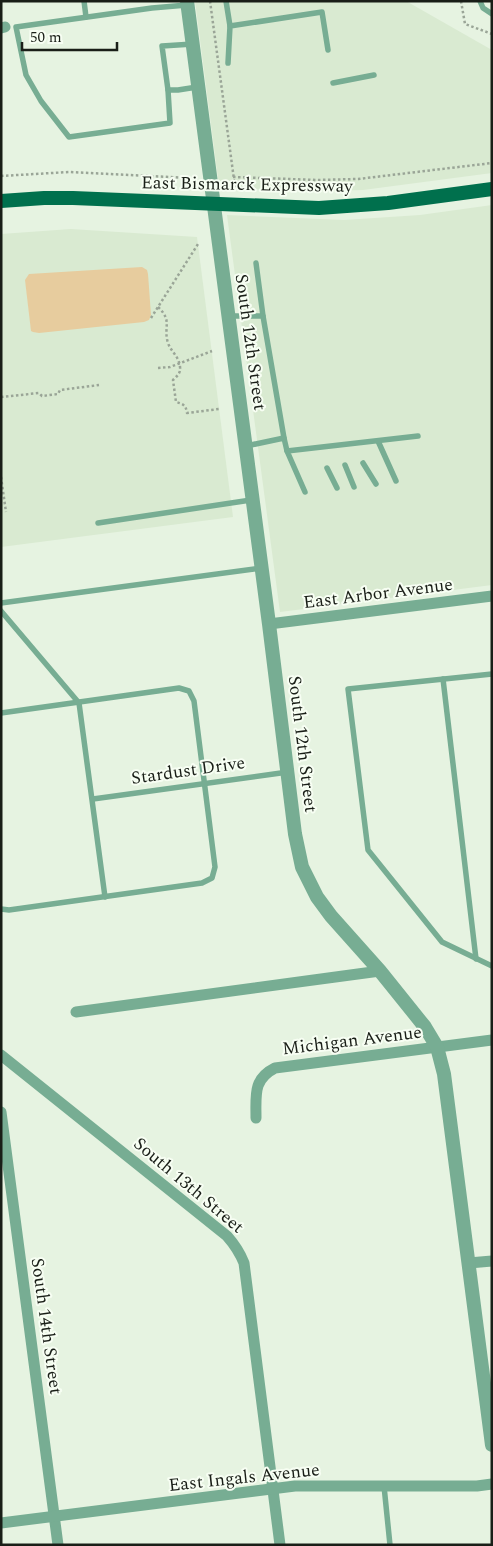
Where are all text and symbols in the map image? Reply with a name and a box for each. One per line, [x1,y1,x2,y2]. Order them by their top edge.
scale bar [22,20,118,52]
text: 50 m [30,26,62,49]
street label: East Bismarck Expressway [141,169,354,200]
street label: South 12th Street [228,272,273,412]
street label: East Arbor Avenue [302,571,454,616]
street label: South 12th Street [281,674,324,814]
street label: Stardust Drive [129,749,247,792]
street label: Michigan Avenue [281,1019,423,1062]
street label: South 13th Street [127,1131,250,1240]
street label: South 14th Street [24,1256,69,1396]
street label: East Ingals Avenue [167,1456,321,1499]

